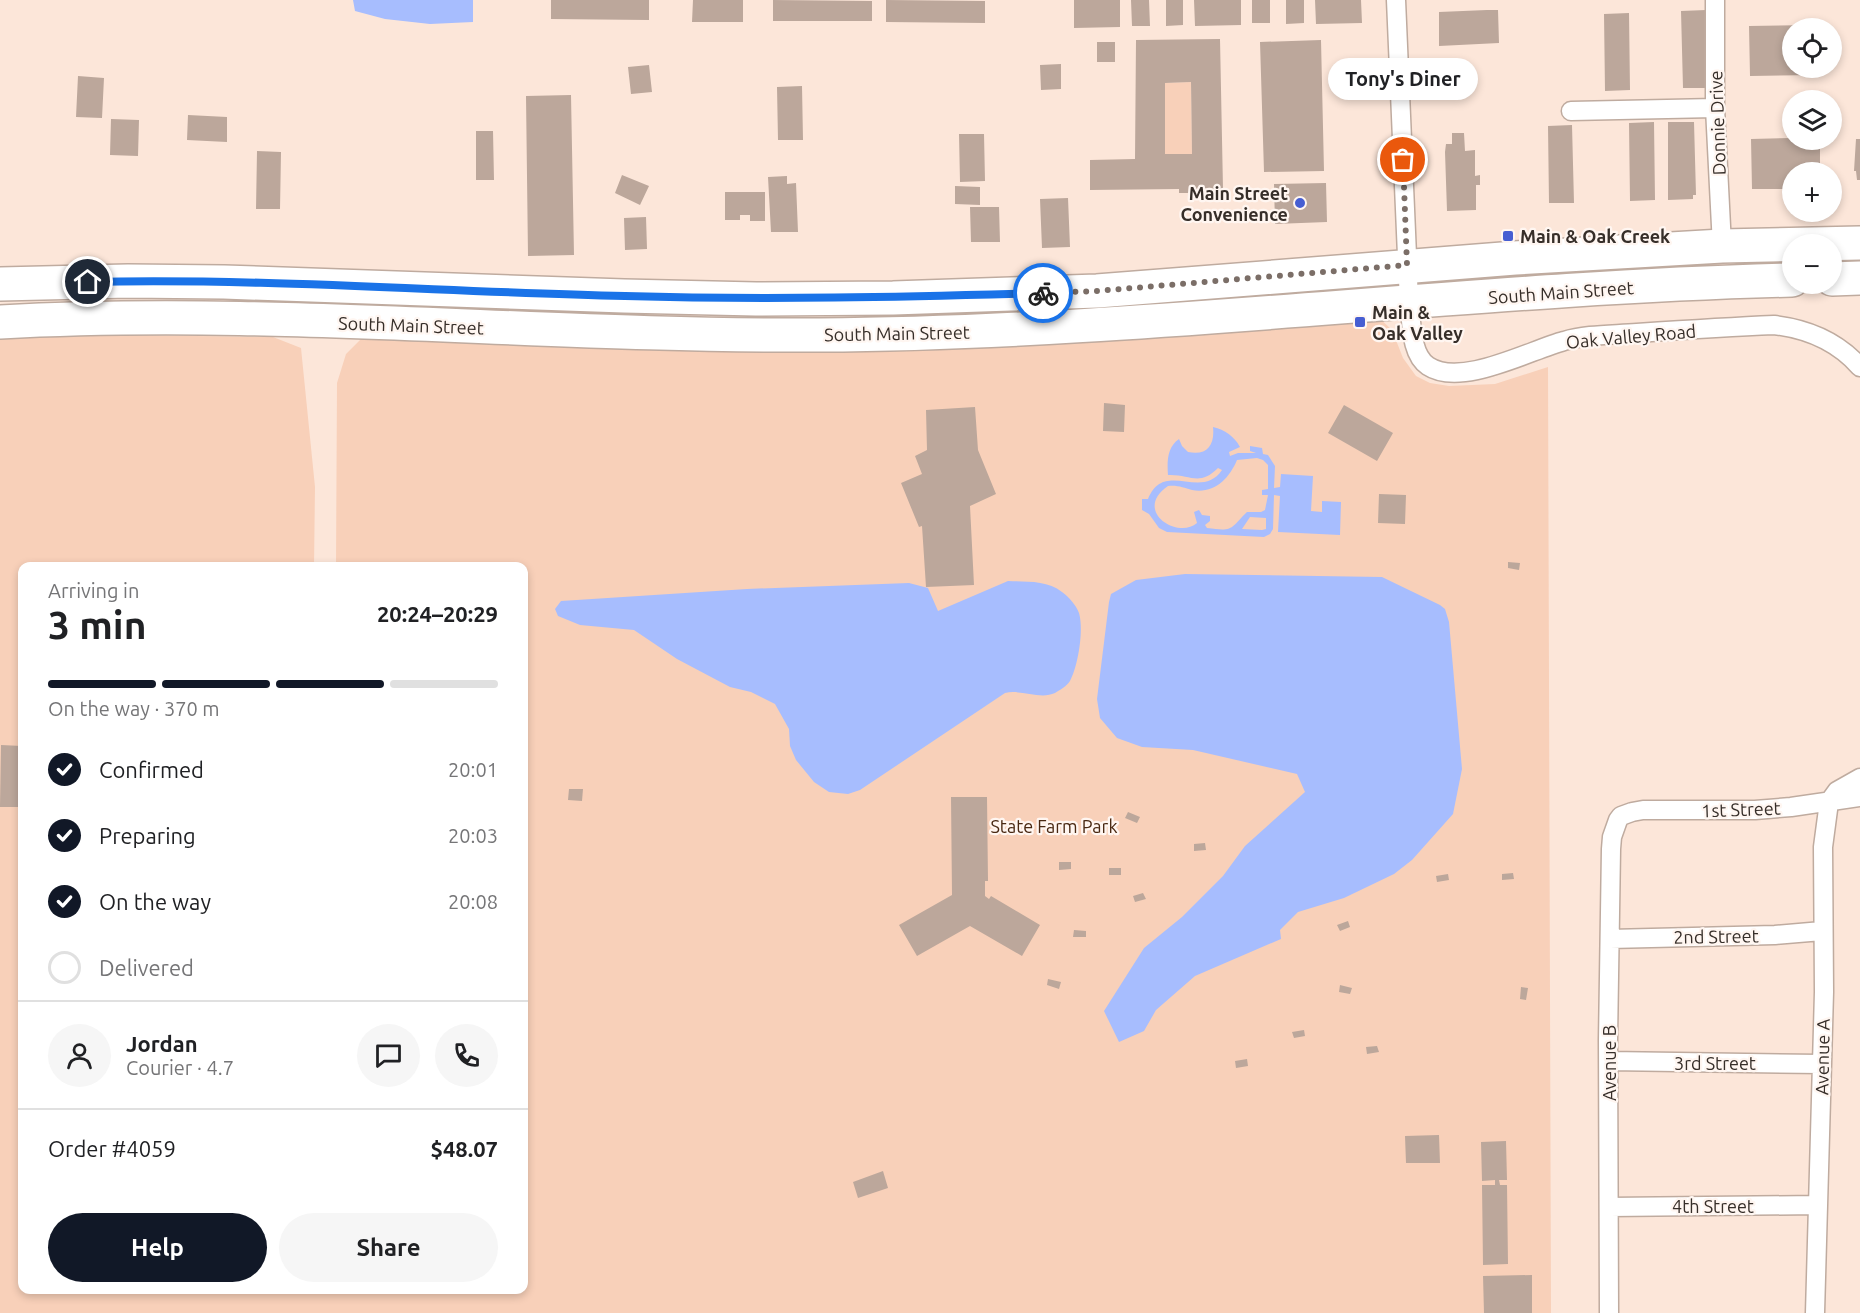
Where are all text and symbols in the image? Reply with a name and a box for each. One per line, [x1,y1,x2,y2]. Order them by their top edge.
map controls [1782,18,1842,294]
button: locate [1782,18,1842,78]
callout: Tony's Diner [1328,58,1478,100]
text: Tony's Diner [1345,67,1461,90]
street label: Donnie Drive [1705,70,1729,176]
button: layers [1782,90,1842,150]
pin [1377,134,1428,185]
icon: bag [1386,143,1419,176]
button: + [1782,162,1842,222]
place label: Main Street Convenience [1180,183,1288,224]
marker: Main Street Convenience [1293,196,1307,210]
place label: Main & Oak Creek [1520,226,1670,246]
marker: Main & Oak Creek [1501,229,1515,243]
button: − [1782,234,1842,294]
pin [62,256,113,307]
courier [1013,263,1073,323]
icon: home [71,265,104,298]
icon: bike [1027,277,1060,310]
street label: South Main Street [1488,277,1634,307]
place label: Main & Oak Valley [1372,302,1463,343]
street label: South Main Street [338,312,484,338]
marker: Main & Oak Valley [1353,315,1367,329]
street label: Oak Valley Road [1565,320,1697,352]
street label: South Main Street [824,322,970,344]
text: Arriving in [48,579,139,602]
text: 20:24–20:29 [377,601,498,626]
text: 3 min [48,603,147,646]
text: On the way · 370 m [48,697,220,720]
icon: check [48,753,81,786]
text: Confirmed [99,757,204,782]
text: 20:01 [448,758,498,781]
street label: 1st Street [1701,798,1781,820]
park label: State Farm Park [990,816,1118,836]
icon: check [48,819,81,852]
text: Preparing [99,823,196,848]
text: 20:03 [448,824,498,847]
icon: check [48,885,81,918]
text: On the way [99,889,211,914]
text: 20:08 [448,890,498,913]
street label: 2nd Street [1673,925,1759,947]
text: Delivered [99,955,194,980]
street label: Avenue A [1811,1018,1833,1095]
button: person [48,1024,111,1087]
button: chat [357,1024,420,1087]
button: phone [435,1024,498,1087]
street label: Avenue B [1599,1025,1619,1101]
text: Jordan [126,1031,198,1056]
street label: 3rd Street [1674,1053,1756,1073]
text: Courier · 4.7 [126,1056,234,1079]
text: Order #4059 [48,1136,176,1161]
text: $48.07 [431,1136,498,1161]
street label: 4th Street [1672,1196,1754,1216]
button: Help [48,1213,267,1282]
button: Share [279,1213,498,1282]

